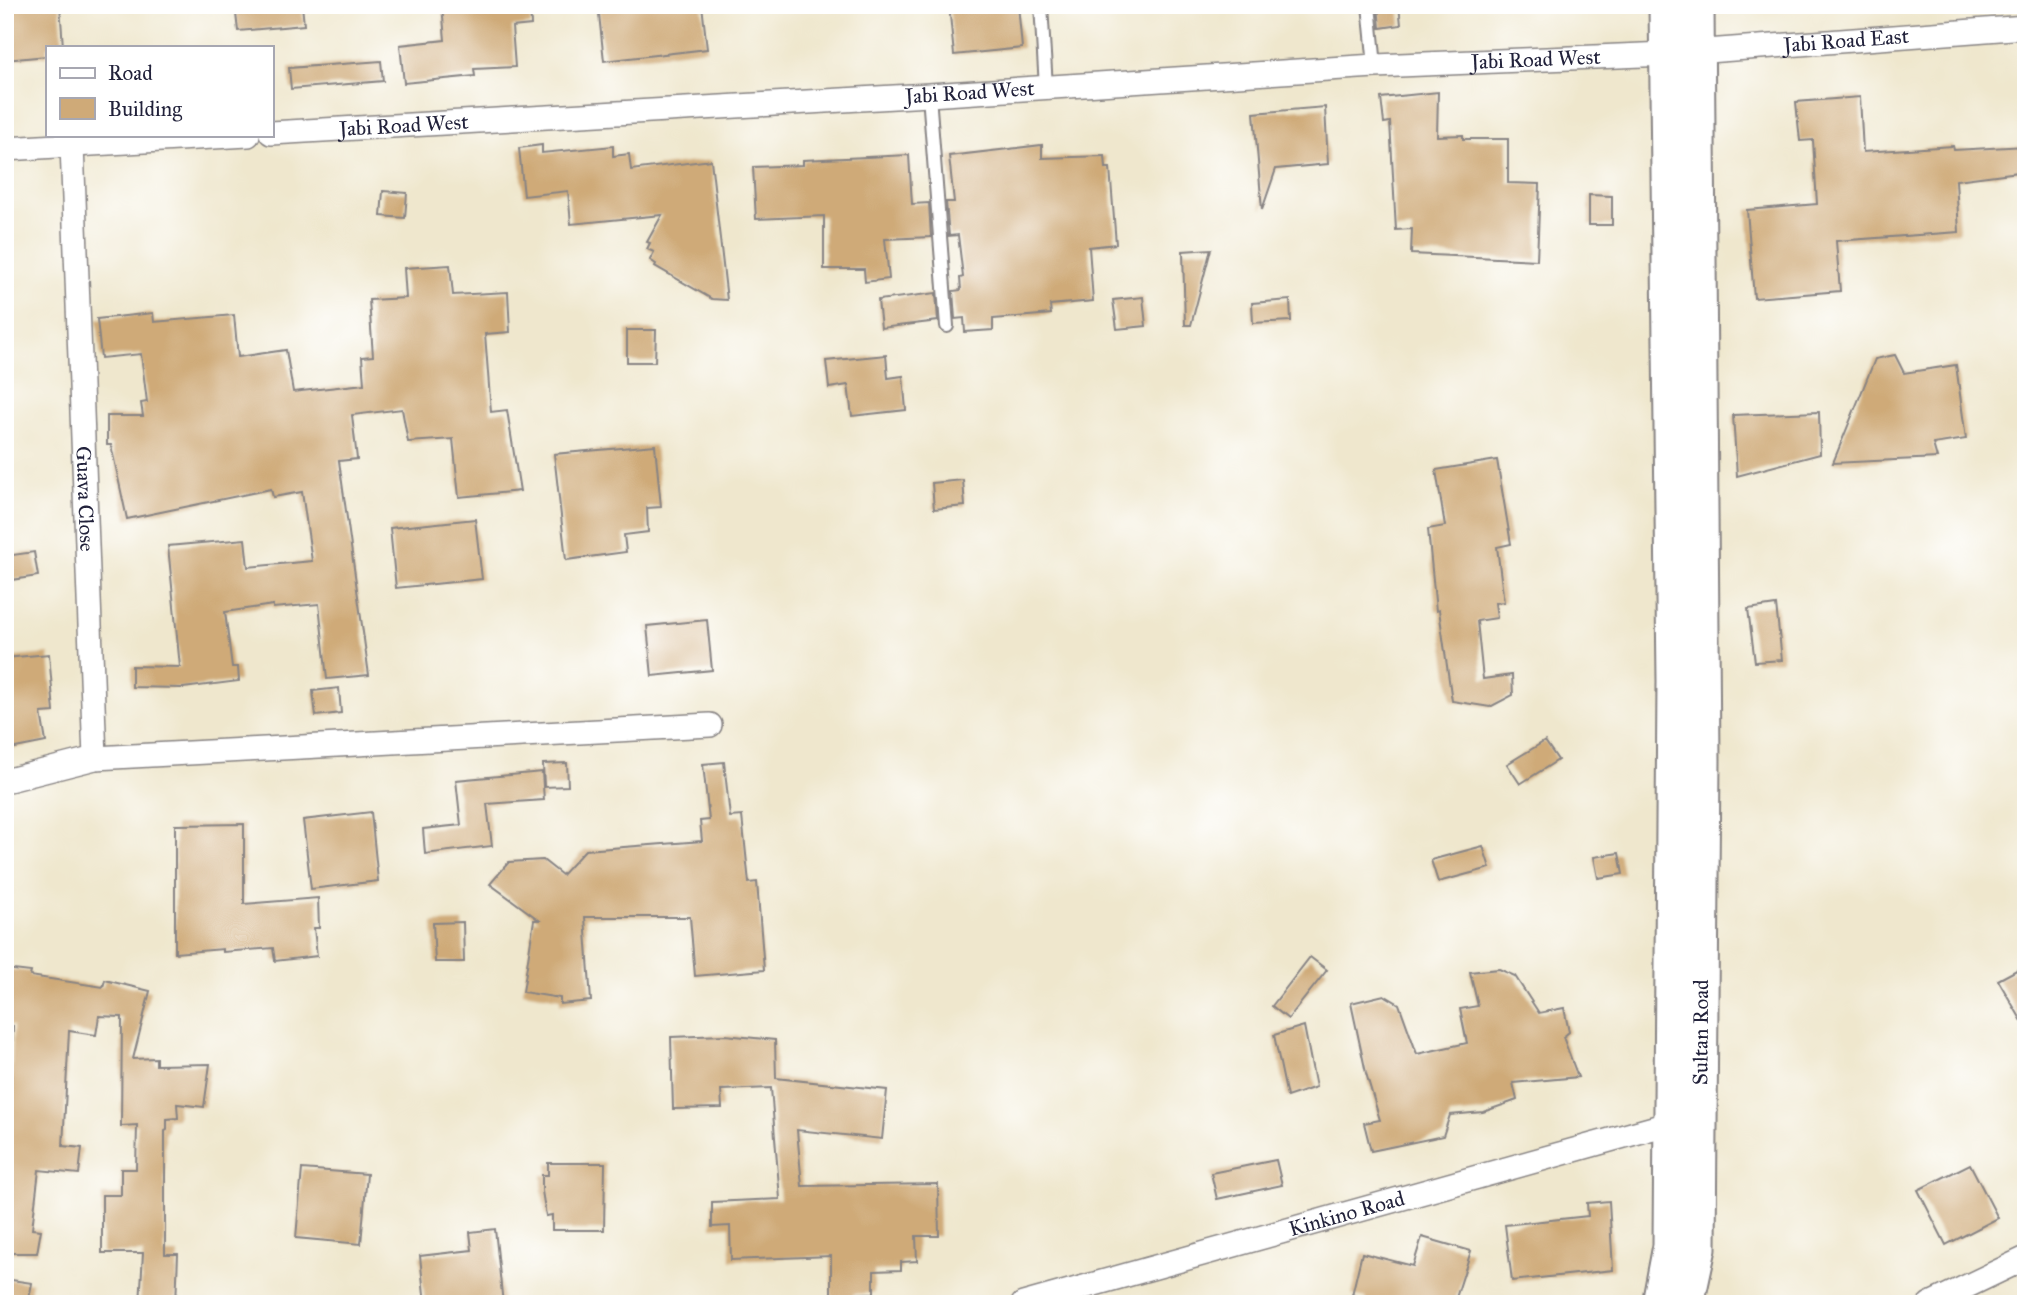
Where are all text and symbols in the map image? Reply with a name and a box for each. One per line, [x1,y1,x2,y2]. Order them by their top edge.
street label: Jabi Road East [1781,23,1910,58]
street label: Jabi Road West [1469,44,1602,75]
legend [46,46,273,136]
text: Road [108,60,153,86]
street label: Jabi Road West [902,75,1036,109]
text: Building [108,96,182,122]
street label: Jabi Road West [336,109,470,142]
street label: Guava Close [70,445,100,552]
street label: Sultan Road [1687,979,1714,1085]
street label: Kinkino Road [1286,1185,1408,1242]

